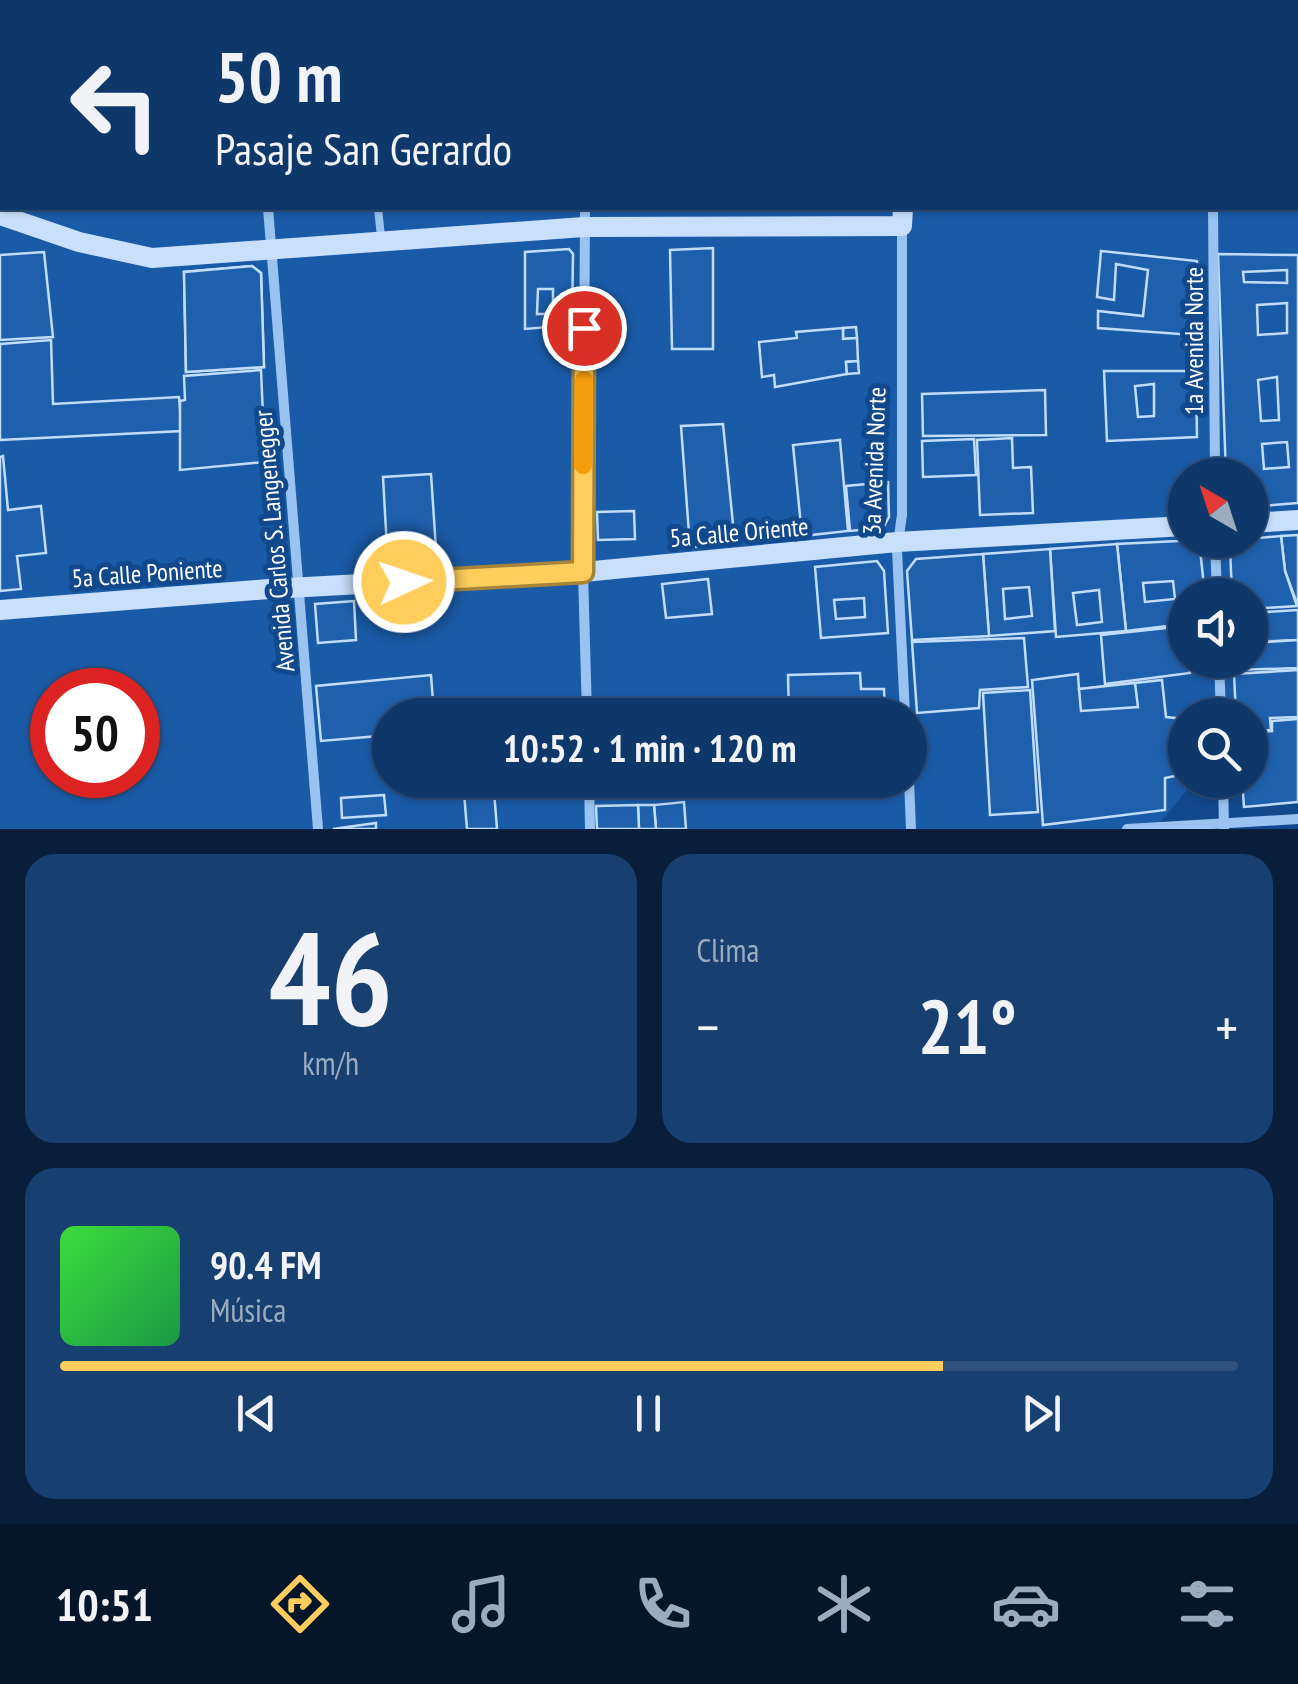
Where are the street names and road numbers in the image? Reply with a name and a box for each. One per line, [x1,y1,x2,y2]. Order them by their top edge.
street label: 1a Avenida Norte [1178,267,1210,415]
street label: 3a Avenida Norte [855,386,893,536]
street label: Avenida Carlos S. Langenegger [247,409,301,673]
street label: 5a Calle Oriente [668,510,810,554]
street label: 5a Calle Poniente [71,552,223,594]

